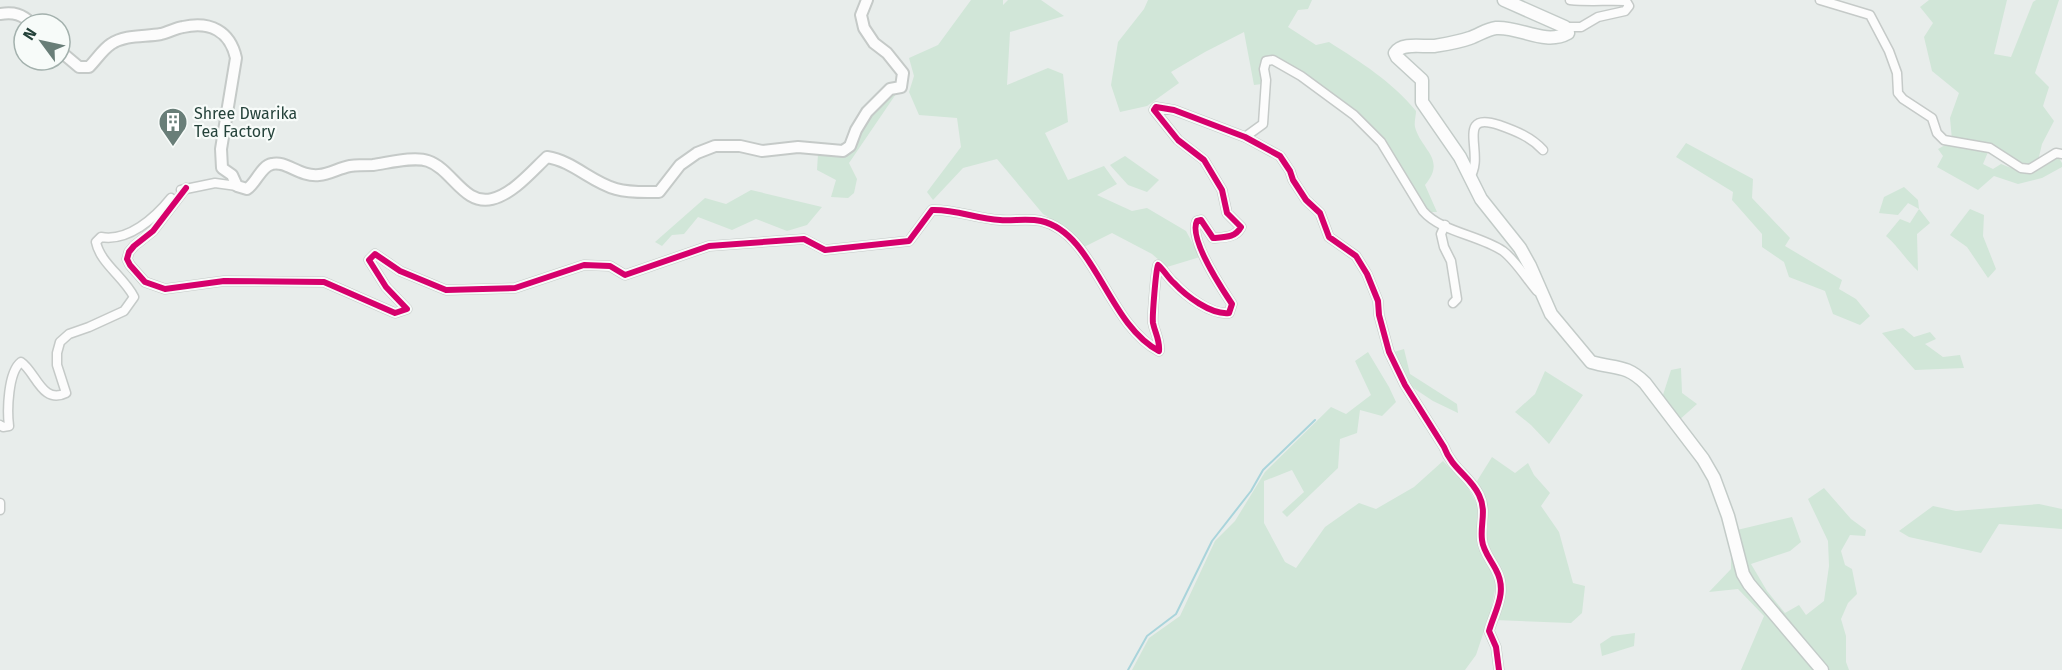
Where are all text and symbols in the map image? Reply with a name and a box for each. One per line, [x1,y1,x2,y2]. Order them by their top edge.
north arrow [12,12,72,72]
text: N [19,24,41,44]
place label: Shree Dwarika Tea Factory [194,104,297,141]
building icon: Shree Dwarika Tea Factory [157,106,189,148]

